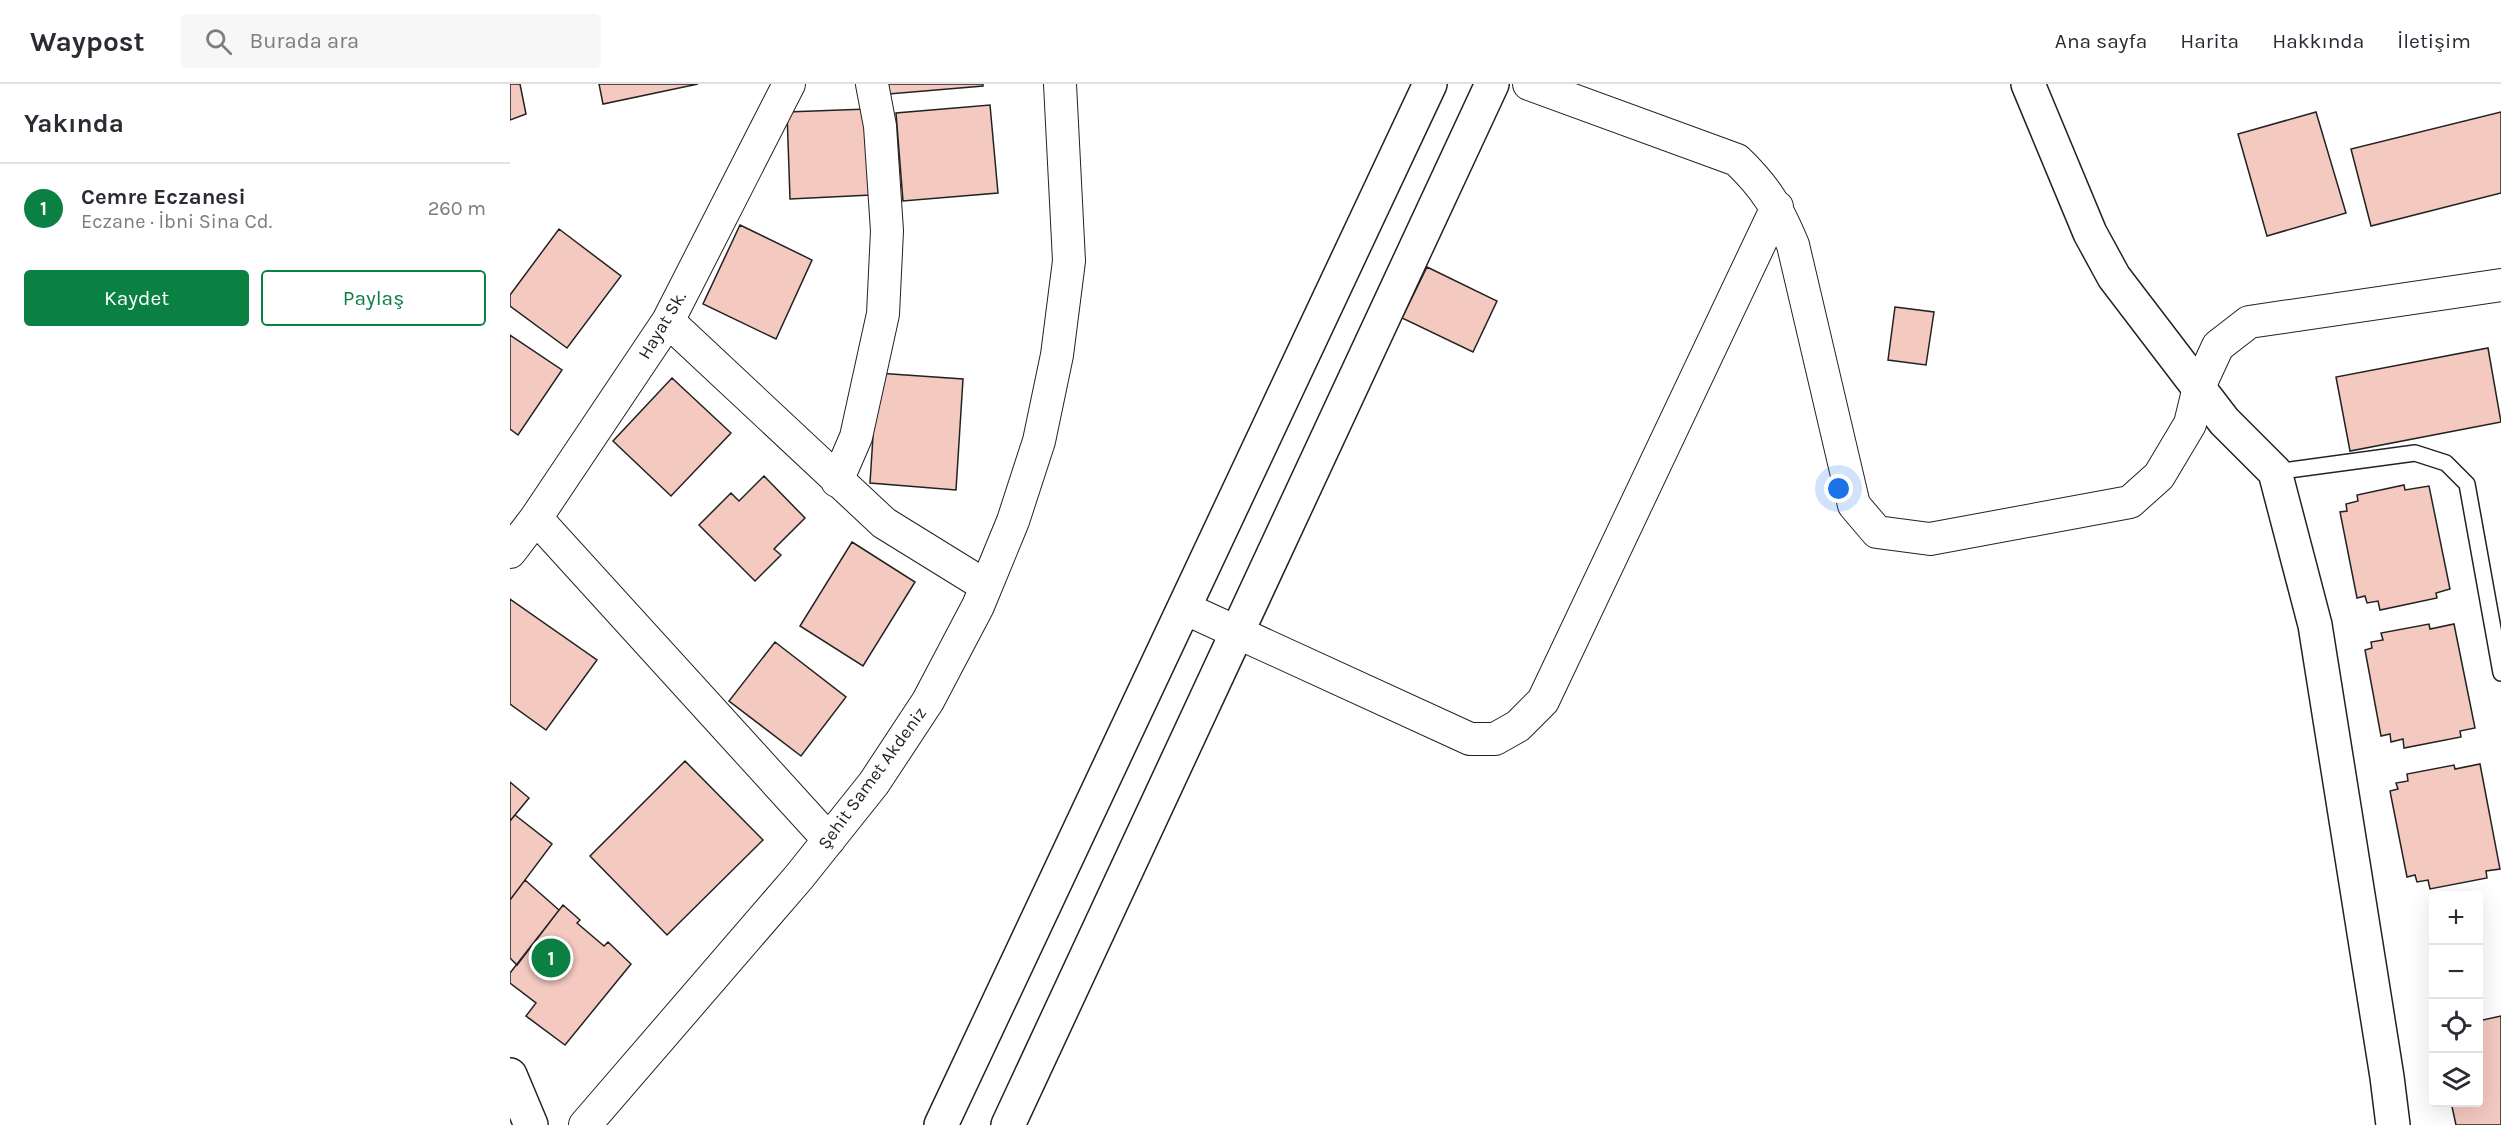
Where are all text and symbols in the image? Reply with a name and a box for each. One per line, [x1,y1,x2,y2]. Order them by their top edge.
search box [181,14,601,68]
text: Waypost [30,25,145,58]
icon: search [202,25,235,58]
text: Burada ara [250,28,359,54]
text: Ana sayfa [2055,29,2147,53]
text: Harita [2180,29,2239,53]
text: Hakkında [2272,29,2364,53]
text: İletişim [2397,29,2471,53]
text: Yakında [24,108,124,139]
text: Cemre Eczanesi [81,184,246,210]
text: 1 [40,197,47,220]
text: 260 m [428,197,486,220]
text: Eczane · İbni Sina Cd. [81,210,272,233]
button: Kaydet [24,270,249,326]
button: Paylaş [261,270,486,326]
street label: Hayat Sk. [633,287,691,363]
your location [1824,474,1853,503]
street label: Şehit Samet Akdeniz [813,703,931,853]
map controls [2429,891,2483,1107]
button: + [2429,891,2483,945]
pin: 1 [532,936,570,980]
button: − [2429,945,2483,999]
button: locate [2429,999,2483,1053]
button: layers [2429,1053,2483,1107]

